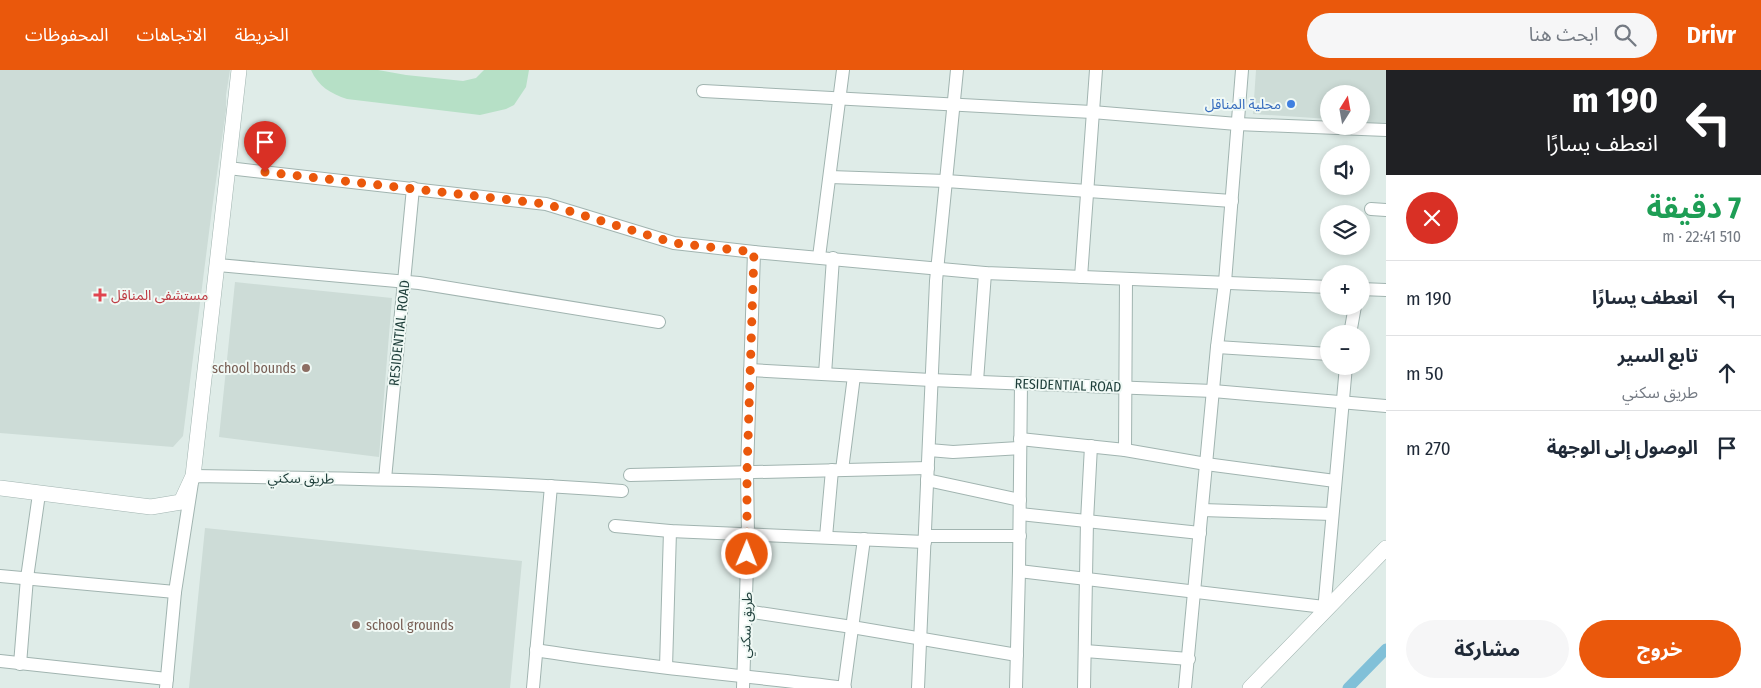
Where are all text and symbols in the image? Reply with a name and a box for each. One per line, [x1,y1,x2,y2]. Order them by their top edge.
search box [1307,13,1657,58]
icon: search [1611,21,1639,49]
text: Drivr [1687,21,1736,49]
text: ابحث هنا [1529,23,1599,46]
text: المحفوظات [25,24,109,46]
text: الاتجاهات [137,24,207,46]
text: الخريطة [235,24,289,46]
text: 190 m [1572,79,1658,121]
north arrow [1320,85,1370,135]
map controls [1320,85,1370,375]
icon: left [1676,90,1741,155]
place label: محلية المناقل [1205,96,1281,113]
marker: محلية المناقل [1285,98,1297,110]
pin [244,121,286,172]
icon: arrive [251,128,279,156]
text: انعطف يسارًا [1546,130,1658,157]
button: sound [1320,145,1370,195]
text: 7 دقيقة [1646,190,1741,226]
button: close [1406,192,1458,244]
button: layers [1320,205,1370,255]
text: 510 m · 22:41 [1662,227,1741,246]
button: + [1320,265,1370,315]
street label: RESIDENTIAL ROAD [385,279,414,387]
icon: left [1713,284,1741,312]
text: انعطف يسارًا [1592,286,1698,309]
place label: مستشفى المناقل [111,287,208,304]
text: 190 m [1406,287,1452,310]
marker: مستشفى المناقل [93,288,107,302]
button: − [1320,325,1370,375]
text: تابع السير [1618,344,1698,367]
icon: ahead [1713,359,1741,387]
place label: school bounds [212,360,296,377]
marker: school bounds [300,362,312,374]
text: 50 m [1406,362,1444,385]
street label: RESIDENTIAL ROAD [1014,375,1122,396]
text: طريق سكني [1622,383,1698,402]
icon: arrive [1713,434,1741,462]
text: الوصول إلى الوجهة [1547,436,1698,459]
text: 270 m [1406,437,1451,460]
street label: طريق سكني [268,469,334,490]
position arrow [720,527,772,579]
street label: طريق سكني [737,591,758,659]
place label: school grounds [366,617,454,634]
marker: school grounds [350,619,362,631]
button: مشاركة [1406,620,1569,678]
button: خروج [1579,620,1741,678]

